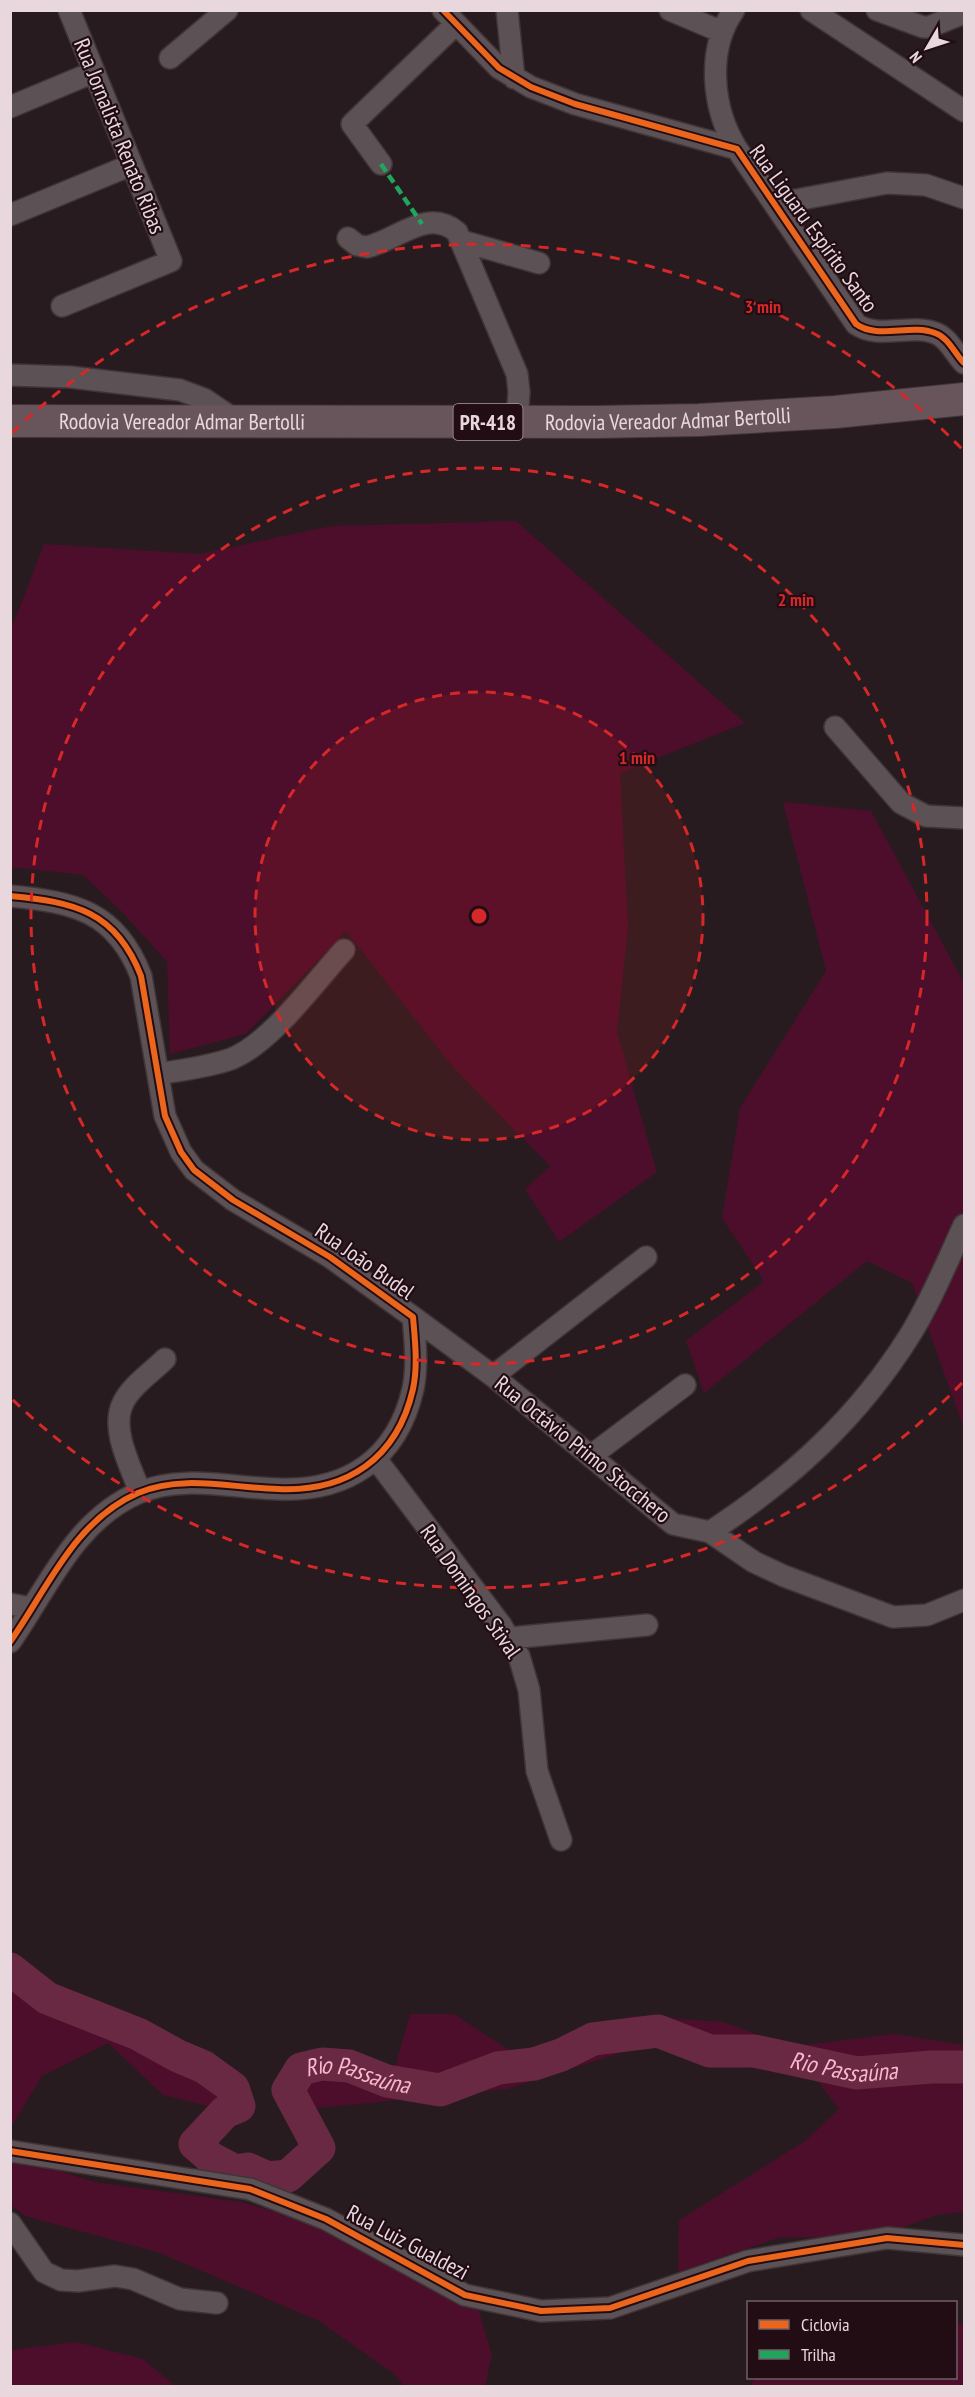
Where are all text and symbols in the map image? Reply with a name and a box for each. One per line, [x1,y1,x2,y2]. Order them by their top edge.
north arrow [897,18,957,78]
street label: Rua Jornalista Renato Ribas [68,34,172,238]
text: N [905,48,926,67]
street label: Rua Liguaru Espírito Santo [744,139,884,317]
text: 3 min [745,295,781,318]
street label: Rodovia Vereador Admar Bertolli [545,401,792,436]
road number: PR-418 [454,404,522,440]
street label: Rodovia Vereador Admar Bertolli [59,407,305,436]
text: 2 min [778,588,814,611]
text: 1 min [619,746,655,769]
centre of rings [469,906,489,926]
street label: Rua João Budel [310,1217,421,1306]
street label: Rua Octávio Primo Stocchero [489,1369,677,1529]
street label: Rua Domingos Stival [414,1519,528,1664]
water label: Rio Passaúna [787,2044,900,2089]
water label: Rio Passaúna [301,2048,414,2100]
street label: Rua Luiz Gualdezi [342,2198,474,2286]
legend [747,2301,957,2379]
text: Ciclovia [801,2313,849,2336]
text: Trilha [801,2343,836,2366]

